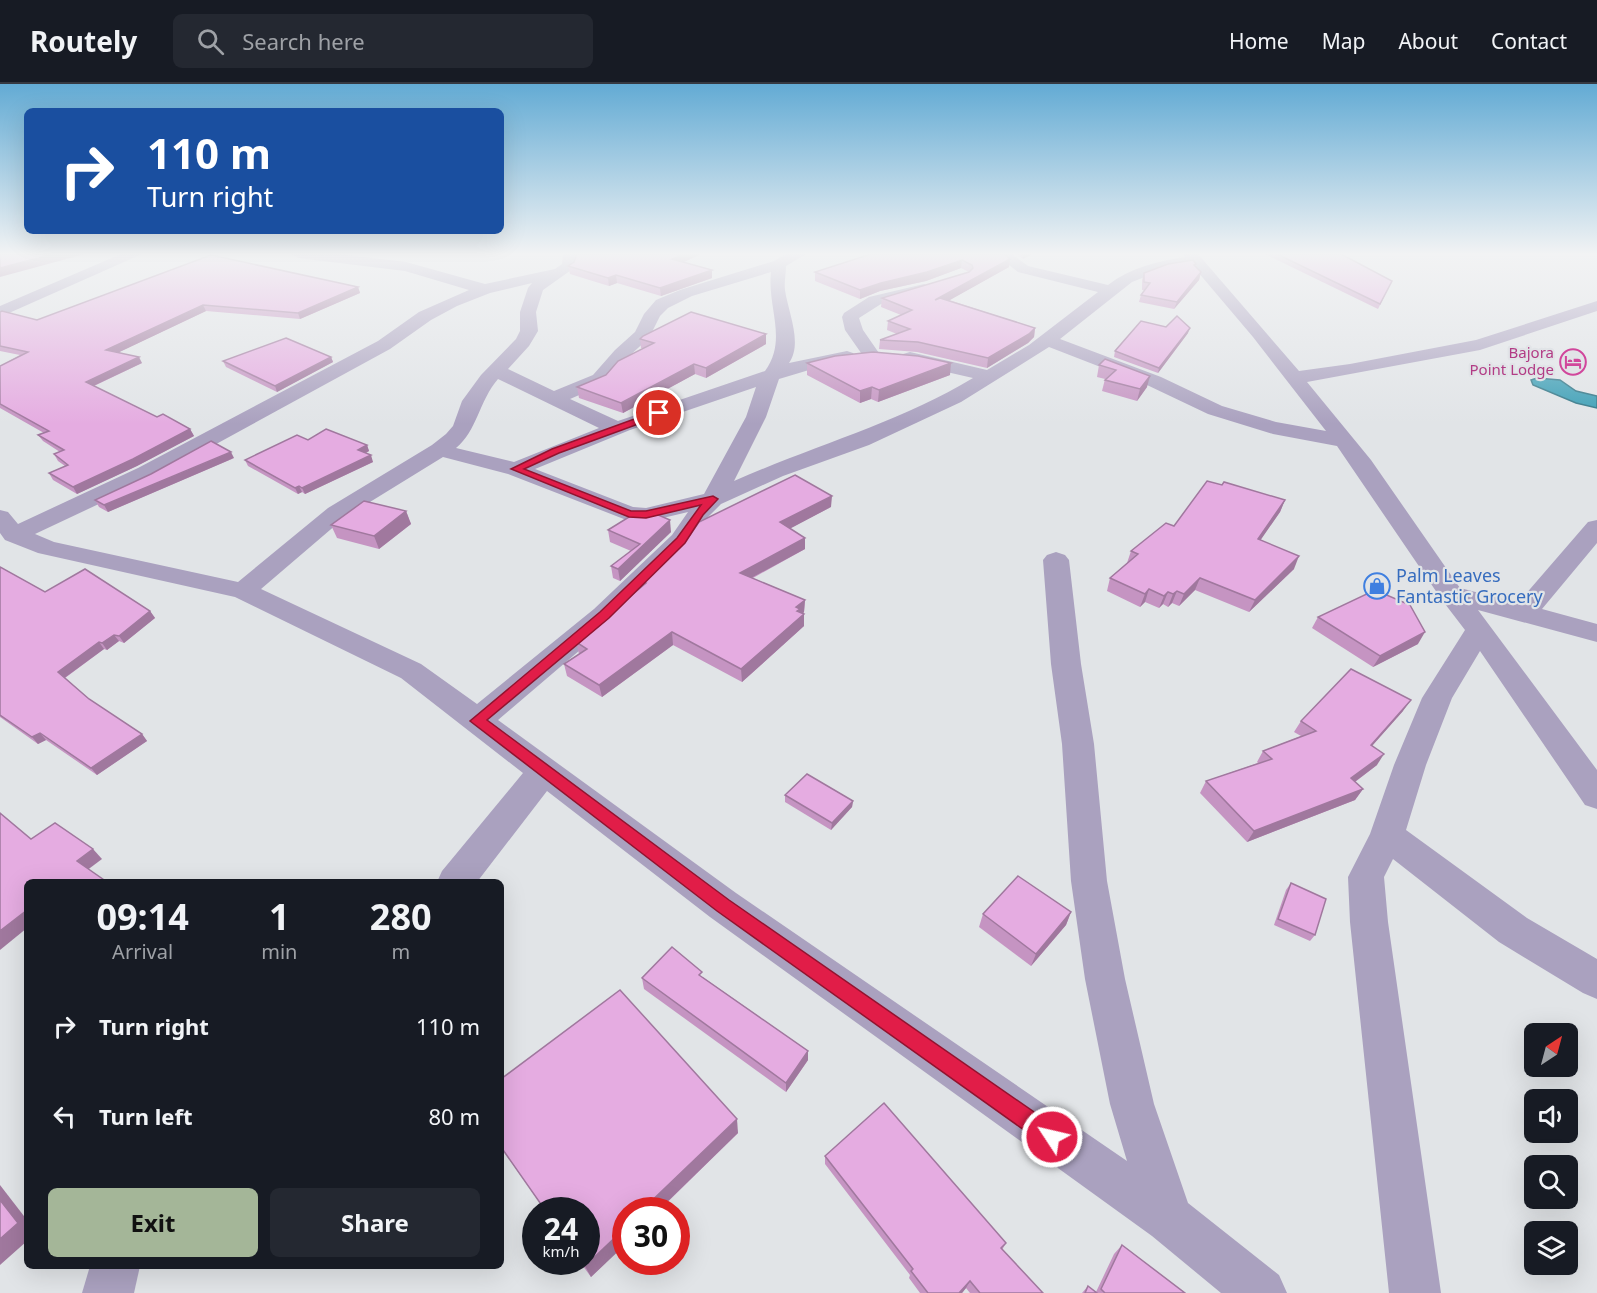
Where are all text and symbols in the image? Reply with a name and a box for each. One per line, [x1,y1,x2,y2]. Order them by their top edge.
search box [173,14,593,68]
text: Routely [30,22,137,60]
icon: search [194,25,227,58]
text: Search here [242,26,365,56]
text: Home [1229,27,1289,55]
text: Map [1322,27,1365,55]
text: About [1398,27,1458,55]
text: Contact [1491,27,1567,55]
text: 110 m [147,124,271,181]
icon: right [48,132,126,210]
text: Turn right [147,178,273,215]
place label: Bajora Point Lodge [1470,342,1554,379]
hotel icon: Bajora Point Lodge [1558,347,1588,377]
pin [633,387,684,438]
icon: arrive [642,396,675,429]
place label: Palm Leaves Fantastic Grocery [1396,563,1544,608]
shop icon: Palm Leaves Fantastic Grocery [1362,571,1392,601]
text: 09:14 [96,892,189,941]
text: 1 [269,892,290,941]
text: 280 [370,892,432,941]
text: Arrival [112,938,173,965]
text: min [261,938,297,965]
text: m [391,938,410,965]
icon: right [48,1010,81,1043]
text: Turn right [99,1011,209,1041]
text: 110 m [416,1011,480,1041]
north arrow [1524,1023,1578,1077]
map controls [1524,1023,1578,1275]
button: sound [1524,1089,1578,1143]
icon: left [48,1100,81,1133]
text: Turn left [99,1101,193,1131]
text: 80 m [429,1101,480,1131]
position arrow [1020,1105,1084,1169]
button: search [1524,1155,1578,1209]
button: Exit [48,1188,258,1257]
button: Share [270,1188,480,1257]
speed limit sign: 30 [612,1197,690,1275]
text: 24 [544,1208,578,1249]
button: layers [1524,1221,1578,1275]
text: km/h [543,1241,579,1261]

